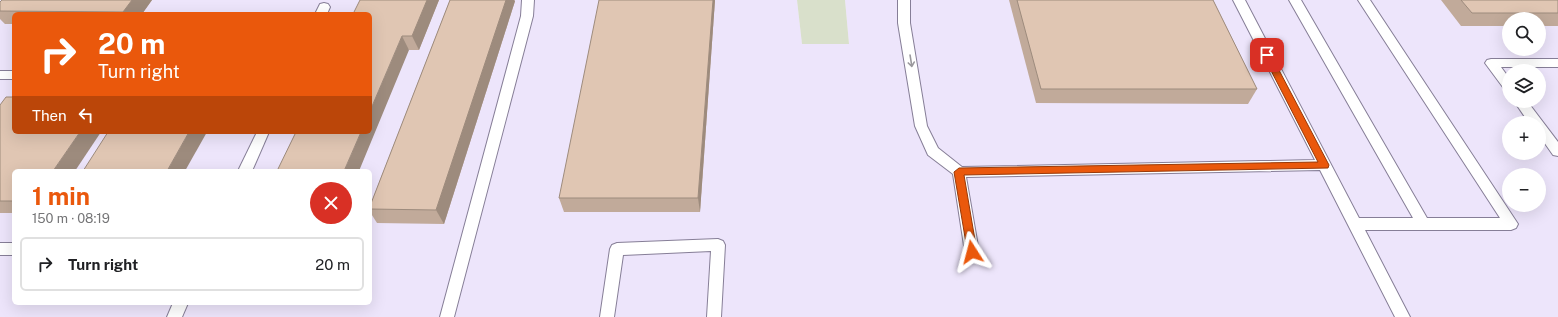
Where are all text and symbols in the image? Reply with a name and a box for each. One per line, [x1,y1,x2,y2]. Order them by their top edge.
map controls [1502,12,1546,212]
button: search [1502,12,1546,56]
text: 20 m [98,27,165,60]
icon: right [32,28,84,80]
pin [1250,38,1284,72]
icon: arrive [1256,44,1278,66]
one-way arrow [907,54,915,67]
text: Turn right [98,61,180,82]
button: layers [1502,64,1546,108]
icon: left [75,104,97,126]
text: Then [32,107,67,124]
button: + [1502,116,1546,160]
button: − [1502,168,1546,212]
text: 1 min [32,182,90,210]
button: close [310,182,352,224]
text: 150 m · 08:19 [32,211,110,226]
position arrow [951,231,993,273]
icon: right [34,253,56,275]
text: Turn right [68,256,138,273]
text: 20 m [315,256,350,273]

